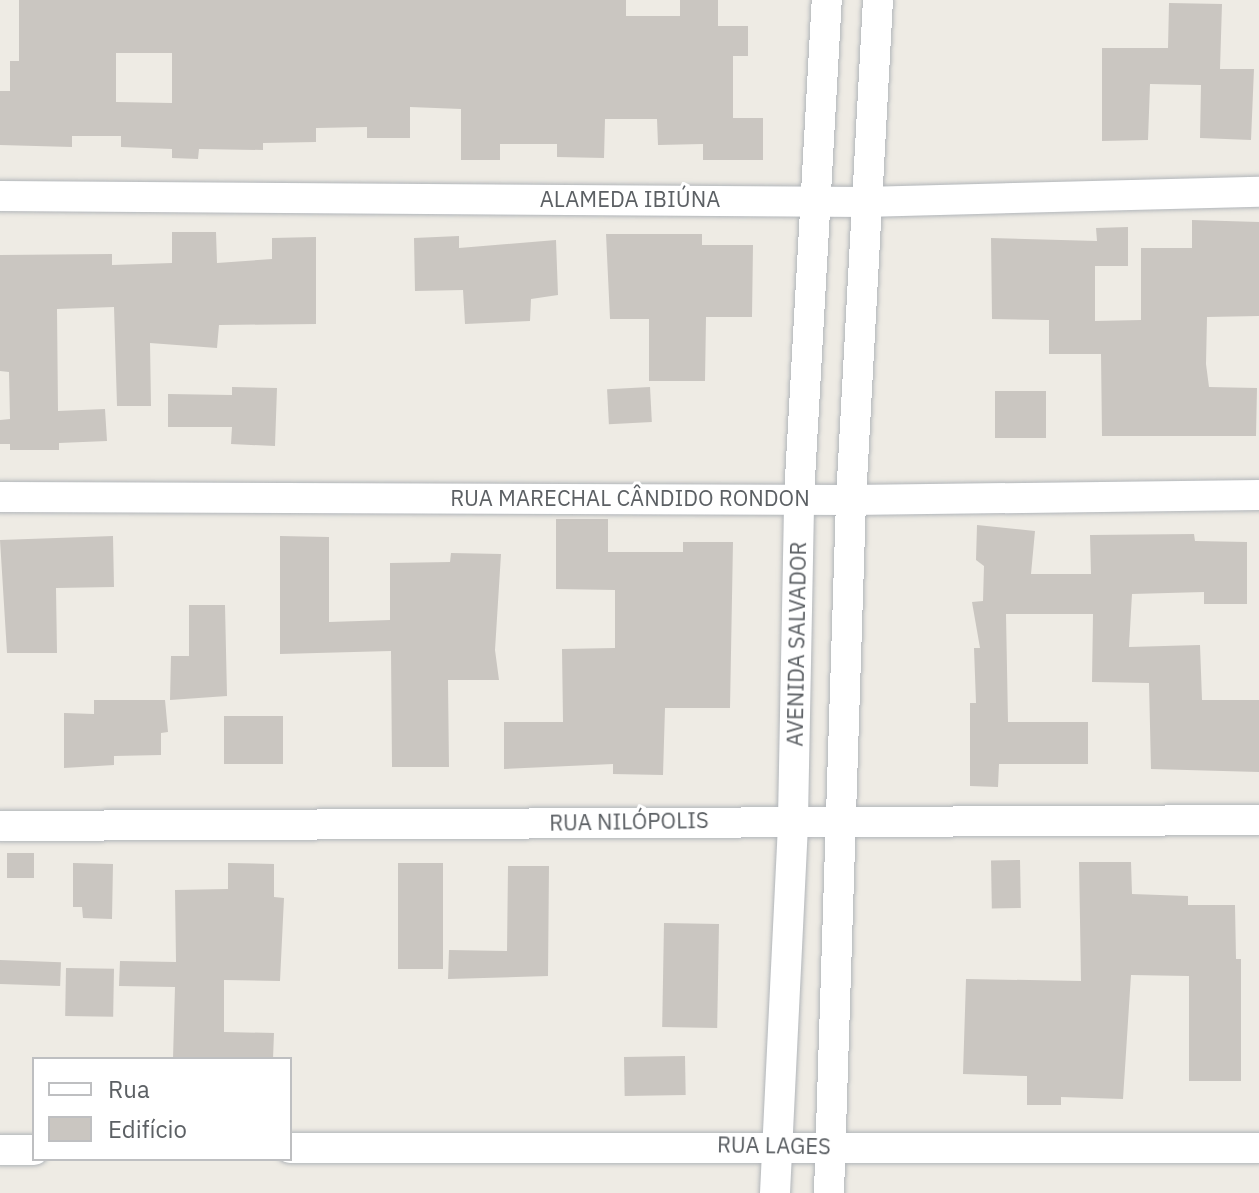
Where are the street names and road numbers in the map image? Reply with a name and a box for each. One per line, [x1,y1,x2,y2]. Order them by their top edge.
street label: ALAMEDA IBIÚNA [540,186,720,212]
street label: RUA MARECHAL CÂNDIDO RONDON [450,485,810,511]
street label: AVENIDA SALVADOR [781,541,811,747]
street label: RUA NILÓPOLIS [549,806,709,836]
street label: RUA LAGES [717,1131,831,1159]

